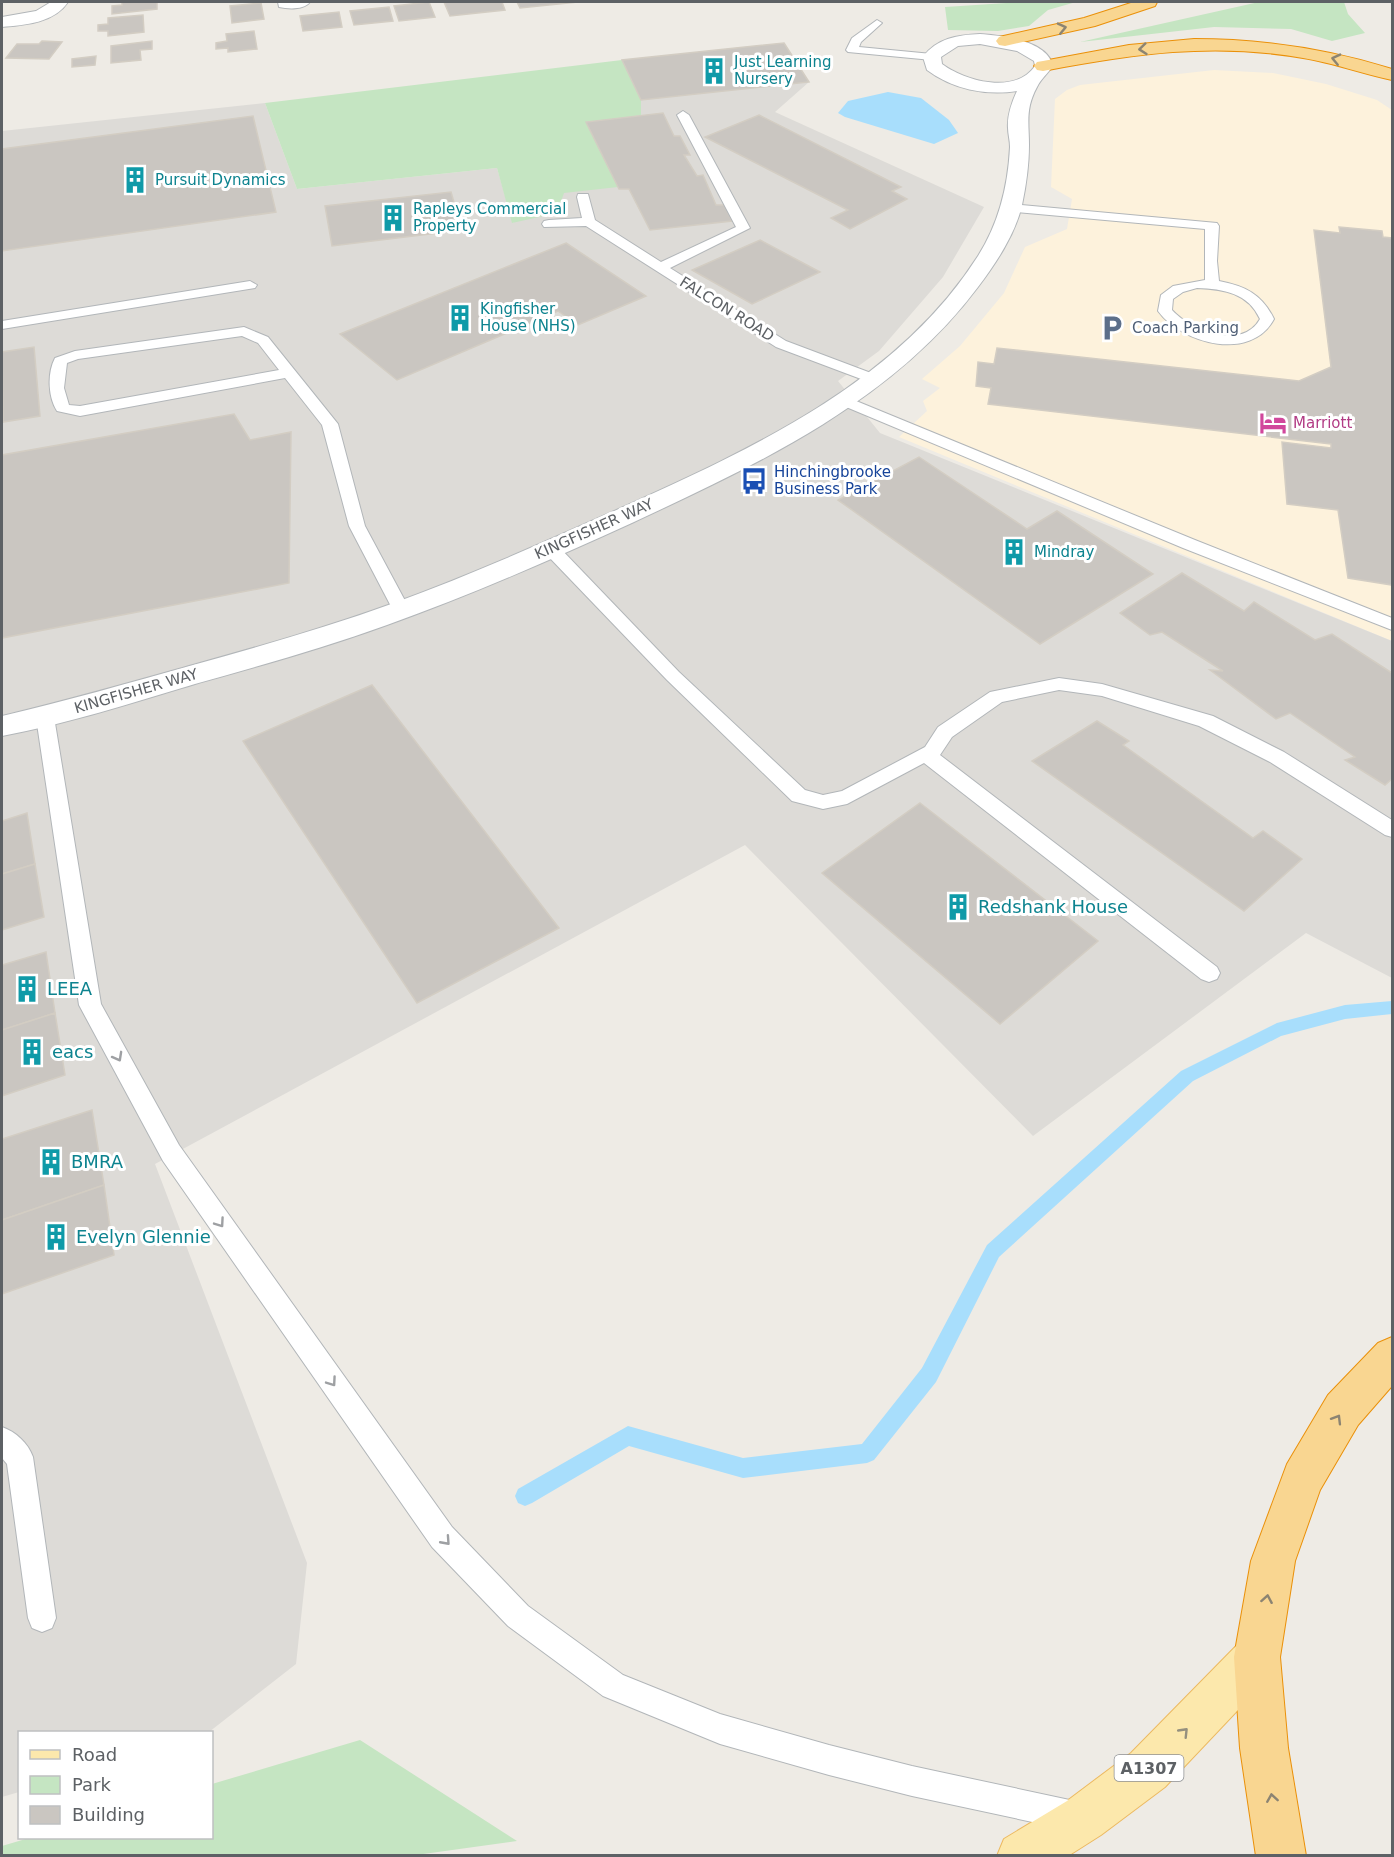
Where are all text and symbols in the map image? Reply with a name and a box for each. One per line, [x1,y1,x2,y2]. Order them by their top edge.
one-way arrow [1057,23,1067,36]
one-way arrow [1138,42,1147,54]
place label: Just Learning Nursery [733,53,832,88]
one-way arrow [1332,53,1342,66]
building icon: Just Learning Nursery [699,56,729,86]
building icon: Pursuit Dynamics [120,165,150,195]
place label: Pursuit Dynamics [155,171,286,189]
place label: Rapleys Commercial Property [413,200,566,235]
building icon: Rapleys Commercial Property [378,203,408,233]
street label: FALCON ROAD [676,273,778,345]
place label: Kingfisher House (NHS) [480,300,576,335]
building icon: Kingfisher House (NHS) [445,303,475,333]
parking icon: Coach Parking [1097,313,1127,343]
place label: Coach Parking [1132,319,1239,337]
hotel icon: Marriott [1258,408,1288,438]
place label: Marriott [1293,414,1352,432]
place label: Hinchingbrooke Business Park [774,463,891,498]
bus stop icon: Hinchingbrooke Business Park [739,466,769,496]
street label: KINGFISHER WAY [532,494,657,563]
building icon: Mindray [999,537,1029,567]
place label: Mindray [1034,543,1094,561]
street label: KINGFISHER WAY [72,664,201,717]
building icon: Redshank House [943,892,973,922]
place label: Redshank House [978,896,1128,917]
building icon: LEEA [12,974,42,1004]
place label: LEEA [47,978,93,999]
building icon: eacs [17,1037,47,1067]
place label: eacs [52,1041,93,1062]
one-way arrow [111,1050,122,1061]
building icon: BMRA [36,1147,66,1177]
place label: BMRA [71,1151,124,1172]
one-way arrow [213,1216,224,1227]
building icon: Evelyn Glennie [41,1222,71,1252]
place label: Evelyn Glennie [76,1226,211,1247]
one-way arrow [325,1375,336,1386]
one-way arrow [1330,1415,1342,1425]
one-way arrow [439,1534,450,1544]
one-way arrow [1260,1595,1272,1604]
one-way arrow [1176,1728,1187,1739]
legend [18,1731,213,1839]
text: Road [72,1744,117,1765]
road number: A1307 [1114,1755,1184,1781]
text: Park [72,1774,111,1795]
one-way arrow [1266,1793,1278,1802]
text: Building [72,1804,145,1825]

